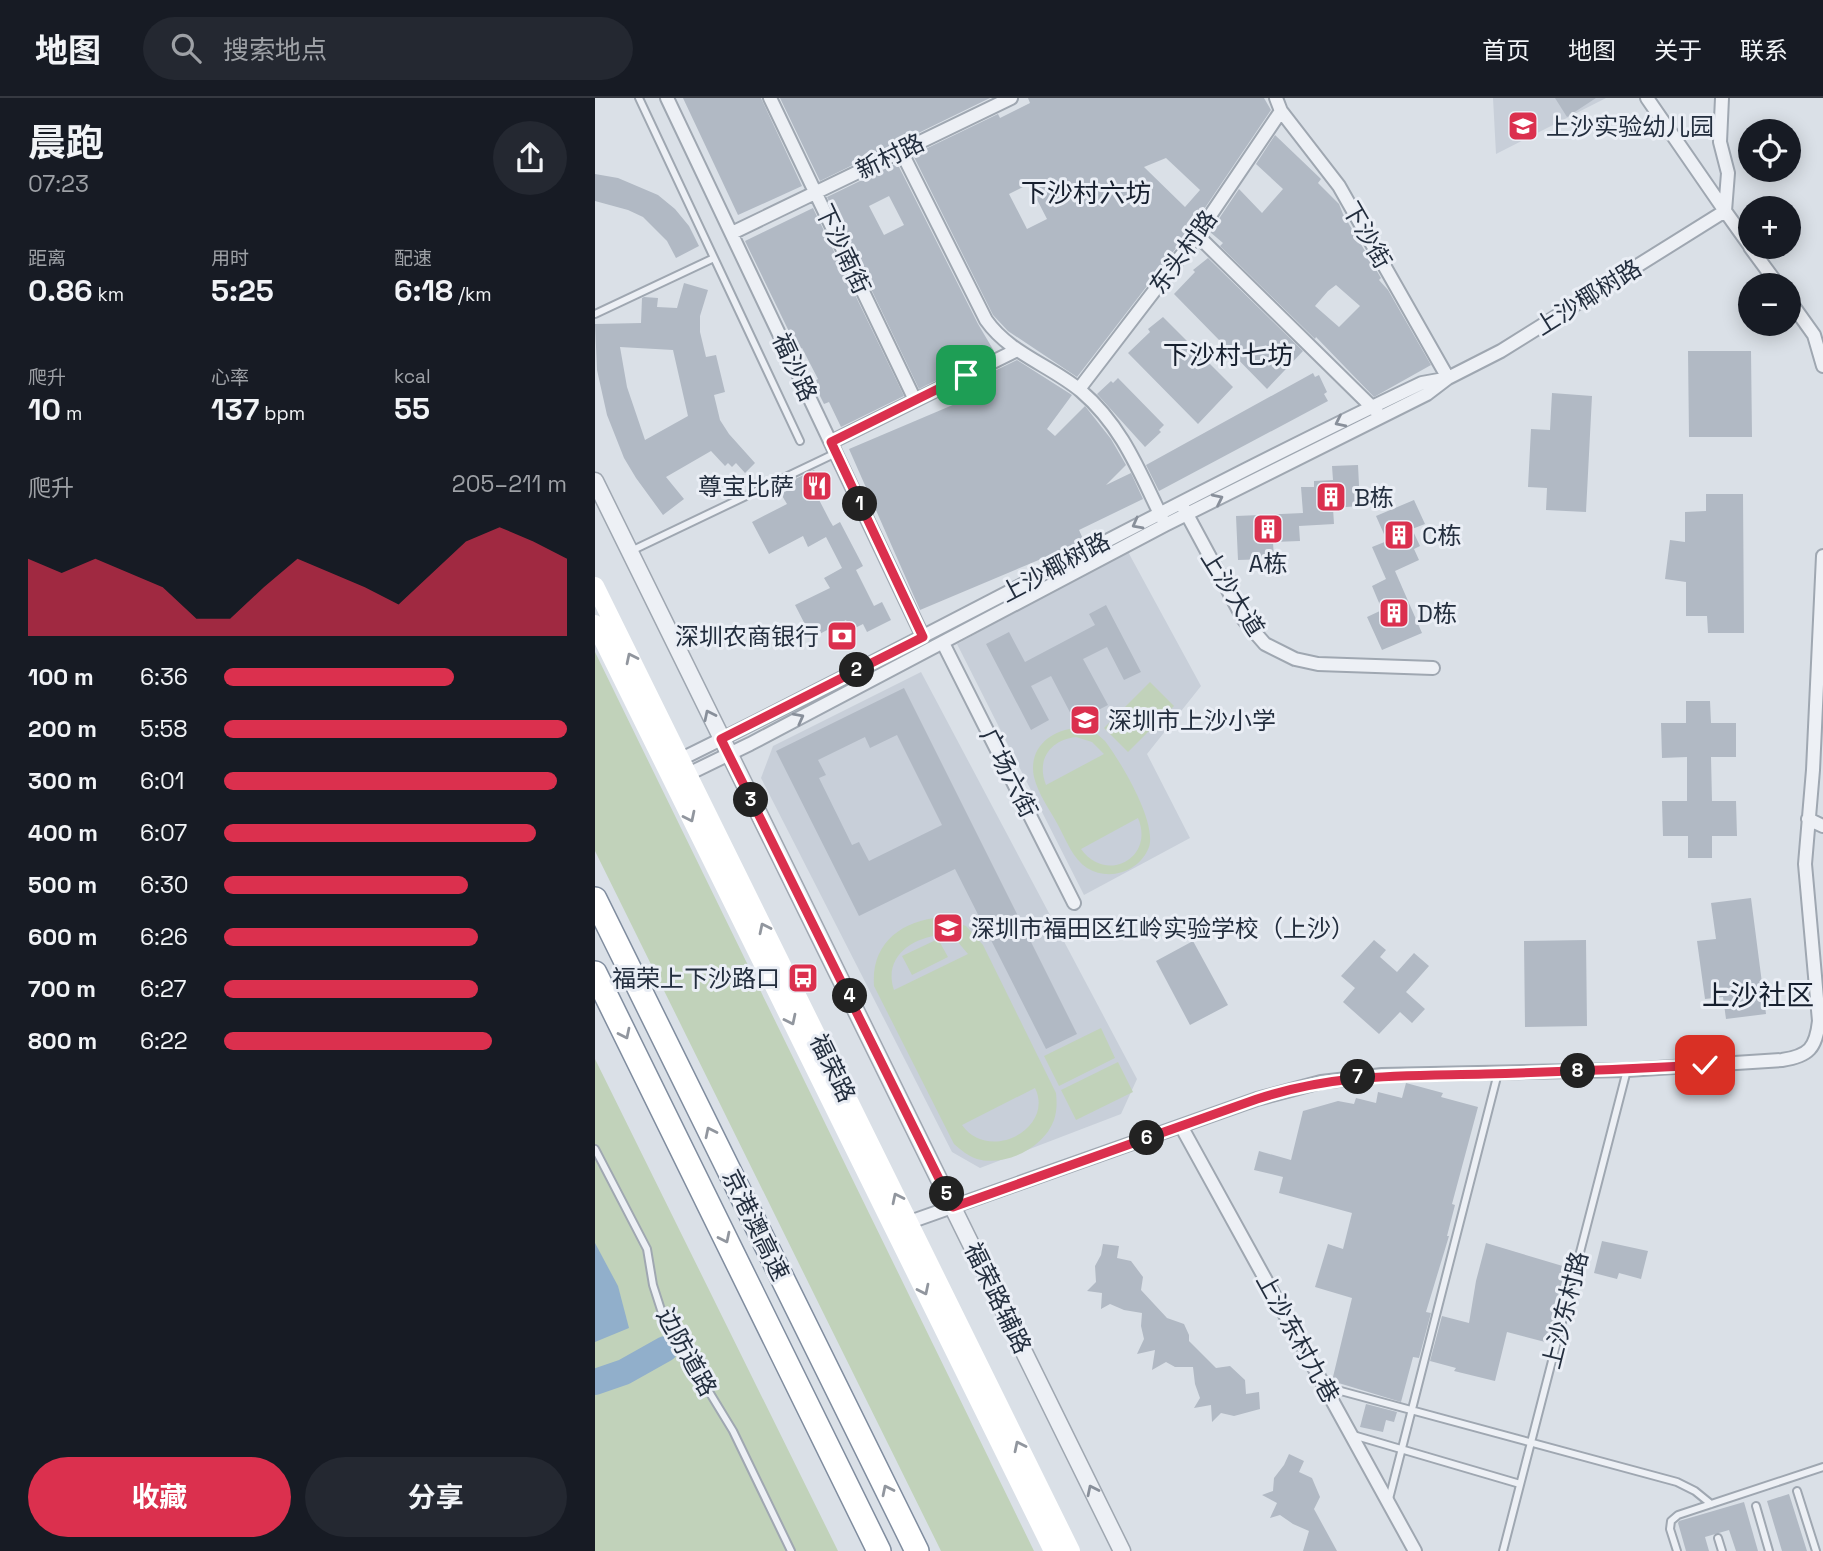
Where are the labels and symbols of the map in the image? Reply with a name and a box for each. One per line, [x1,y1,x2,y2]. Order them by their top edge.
school or university icon: 上沙实验幼儿园 [1506,109,1540,143]
place label: 上沙实验幼儿园 [1546,111,1714,142]
street label: 新村路 [851,126,929,186]
district label: 下沙村六坊 [1021,176,1151,210]
street label: 下沙街 [1336,196,1398,274]
street label: 下沙南街 [809,199,877,299]
street label: 东头村路 [1142,204,1224,300]
street label: 上沙椰树路 [1529,252,1647,342]
street label: 福沙路 [766,328,824,406]
district label: 下沙村七坊 [1163,338,1293,372]
pin [936,345,996,405]
one-way arrow [1335,414,1347,428]
restaurant icon: 尊宝比萨 [800,469,834,503]
place label: 尊宝比萨 [698,471,794,502]
building icon: B栋 [1314,480,1348,514]
place label: B栋 [1354,482,1394,513]
pin: 1 [842,486,877,522]
one-way arrow [1211,493,1223,507]
building icon: A栋 [1251,512,1285,546]
one-way arrow [1132,515,1144,529]
building icon: C栋 [1382,518,1416,552]
place label: C栋 [1422,520,1461,551]
street label: 上沙椰树路 [995,525,1115,609]
street label: 上沙大道 [1194,544,1272,642]
place label: A栋 [1248,548,1288,579]
building icon: D栋 [1377,596,1411,630]
place label: D栋 [1417,598,1457,629]
bank icon: 深圳农商银行 [825,619,859,653]
place label: 深圳农商银行 [675,621,819,652]
pin: 2 [839,652,875,688]
one-way arrow [625,653,639,665]
school or university icon: 深圳市上沙小学 [1068,703,1102,737]
place label: 深圳市上沙小学 [1108,705,1276,736]
one-way arrow [703,710,717,722]
one-way arrow [792,713,804,726]
street label: 广场六街 [973,723,1045,823]
pin: 3 [733,782,769,818]
one-way arrow [681,810,695,822]
school or university icon: 深圳市福田区红岭实验学校（上沙） [931,911,965,945]
place label: 深圳市福田区红岭实验学校（上沙） [971,913,1355,944]
one-way arrow [758,923,772,935]
bus stop icon: 福荣上下沙路口 [786,961,820,995]
place label: 福荣上下沙路口 [612,963,780,994]
district label: 上沙社区 [1702,977,1814,1013]
pin: 4 [833,978,867,1014]
one-way arrow [783,1013,797,1025]
one-way arrow [617,1027,631,1039]
street label: 福荣路 [803,1029,863,1107]
pin [1675,1035,1735,1095]
pin: 8 [1560,1054,1595,1088]
pin: 7 [1341,1060,1375,1094]
pin: 6 [1129,1121,1165,1156]
one-way arrow [704,1127,718,1139]
street label: 京港澳高速 [716,1164,796,1286]
pin: 5 [929,1176,965,1212]
one-way arrow [892,1193,906,1205]
one-way arrow [717,1231,731,1243]
street label: 福荣路辅路 [958,1237,1038,1359]
street label: 上沙东村路 [1535,1248,1595,1372]
street label: 上沙东村九巷 [1250,1268,1346,1408]
one-way arrow [916,1283,930,1295]
street label: 边防道路 [650,1303,724,1401]
one-way arrow [1014,1441,1028,1453]
one-way arrow [881,1485,895,1497]
one-way arrow [1086,1485,1100,1497]

